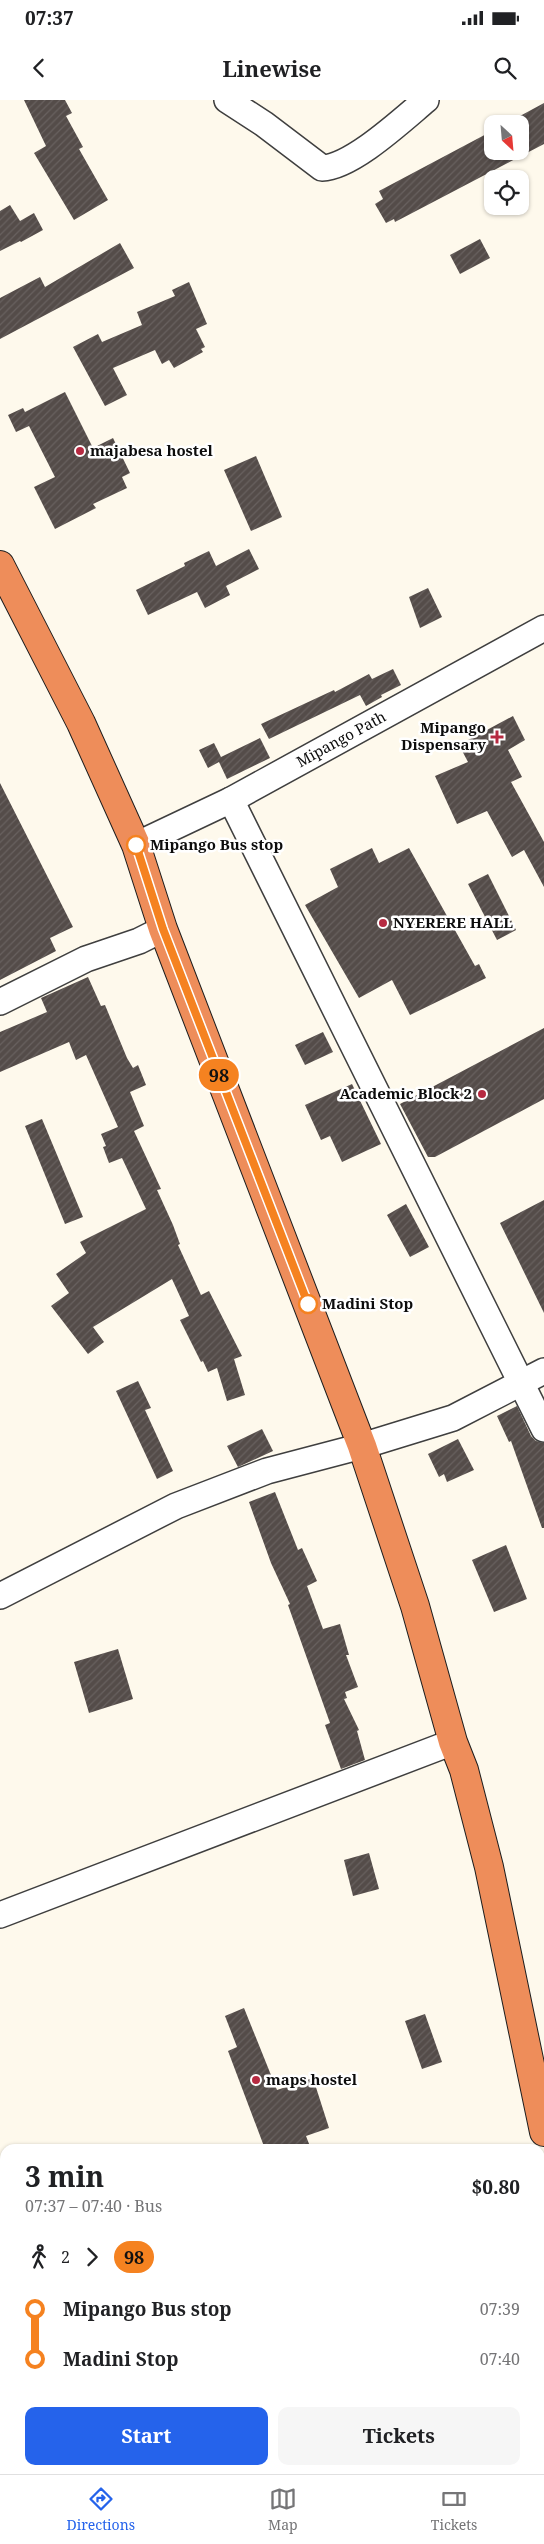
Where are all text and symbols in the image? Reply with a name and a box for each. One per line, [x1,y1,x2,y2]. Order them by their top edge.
text: 07:37 [25,5,74,31]
text: Linewise [222,53,322,83]
icon: back [25,54,53,82]
icon: search [491,54,519,82]
north arrow [484,115,529,160]
map controls [484,115,529,215]
button: locate [484,170,529,215]
place label: majabesa hostel [90,440,213,460]
marker: majabesa hostel [74,445,86,457]
street label: Mipango Path [293,706,390,771]
place label: Mipango Dispensary [401,717,486,754]
marker: Mipango Dispensary [490,730,504,744]
place label: Mipango Bus stop [150,834,283,854]
marker: Mipango Bus stop [126,835,146,855]
place label: NYERERE HALL [393,912,513,932]
marker: NYERERE HALL [377,917,389,929]
line badge: 98 [196,1059,242,1091]
text: 98 [209,1063,229,1087]
place label: Academic Block 2 [340,1083,472,1103]
marker: Academic Block 2 [476,1088,488,1100]
place label: Madini Stop [322,1293,413,1313]
marker: Madini Stop [298,1294,318,1314]
place label: maps hostel [266,2069,358,2089]
marker: maps hostel [250,2074,262,2086]
text: 3 min [25,2157,104,2195]
text: $0.80 [471,2174,520,2200]
text: 07:37 – 07:40 · Bus [25,2195,162,2217]
icon: walk [25,2243,53,2271]
icon: forward [78,2243,106,2271]
text: 98 [124,2245,144,2269]
text: 2 [61,2246,70,2268]
text: Mipango Bus stop [63,2296,232,2322]
text: 07:39 [480,2298,520,2320]
text: Madini Stop [63,2346,178,2372]
text: 07:40 [480,2348,520,2370]
button: Start [25,2407,268,2465]
button: Tickets [278,2407,520,2465]
tab: Directions [67,2485,135,2534]
tab: Map [268,2485,298,2534]
tab: Tickets [431,2485,477,2534]

